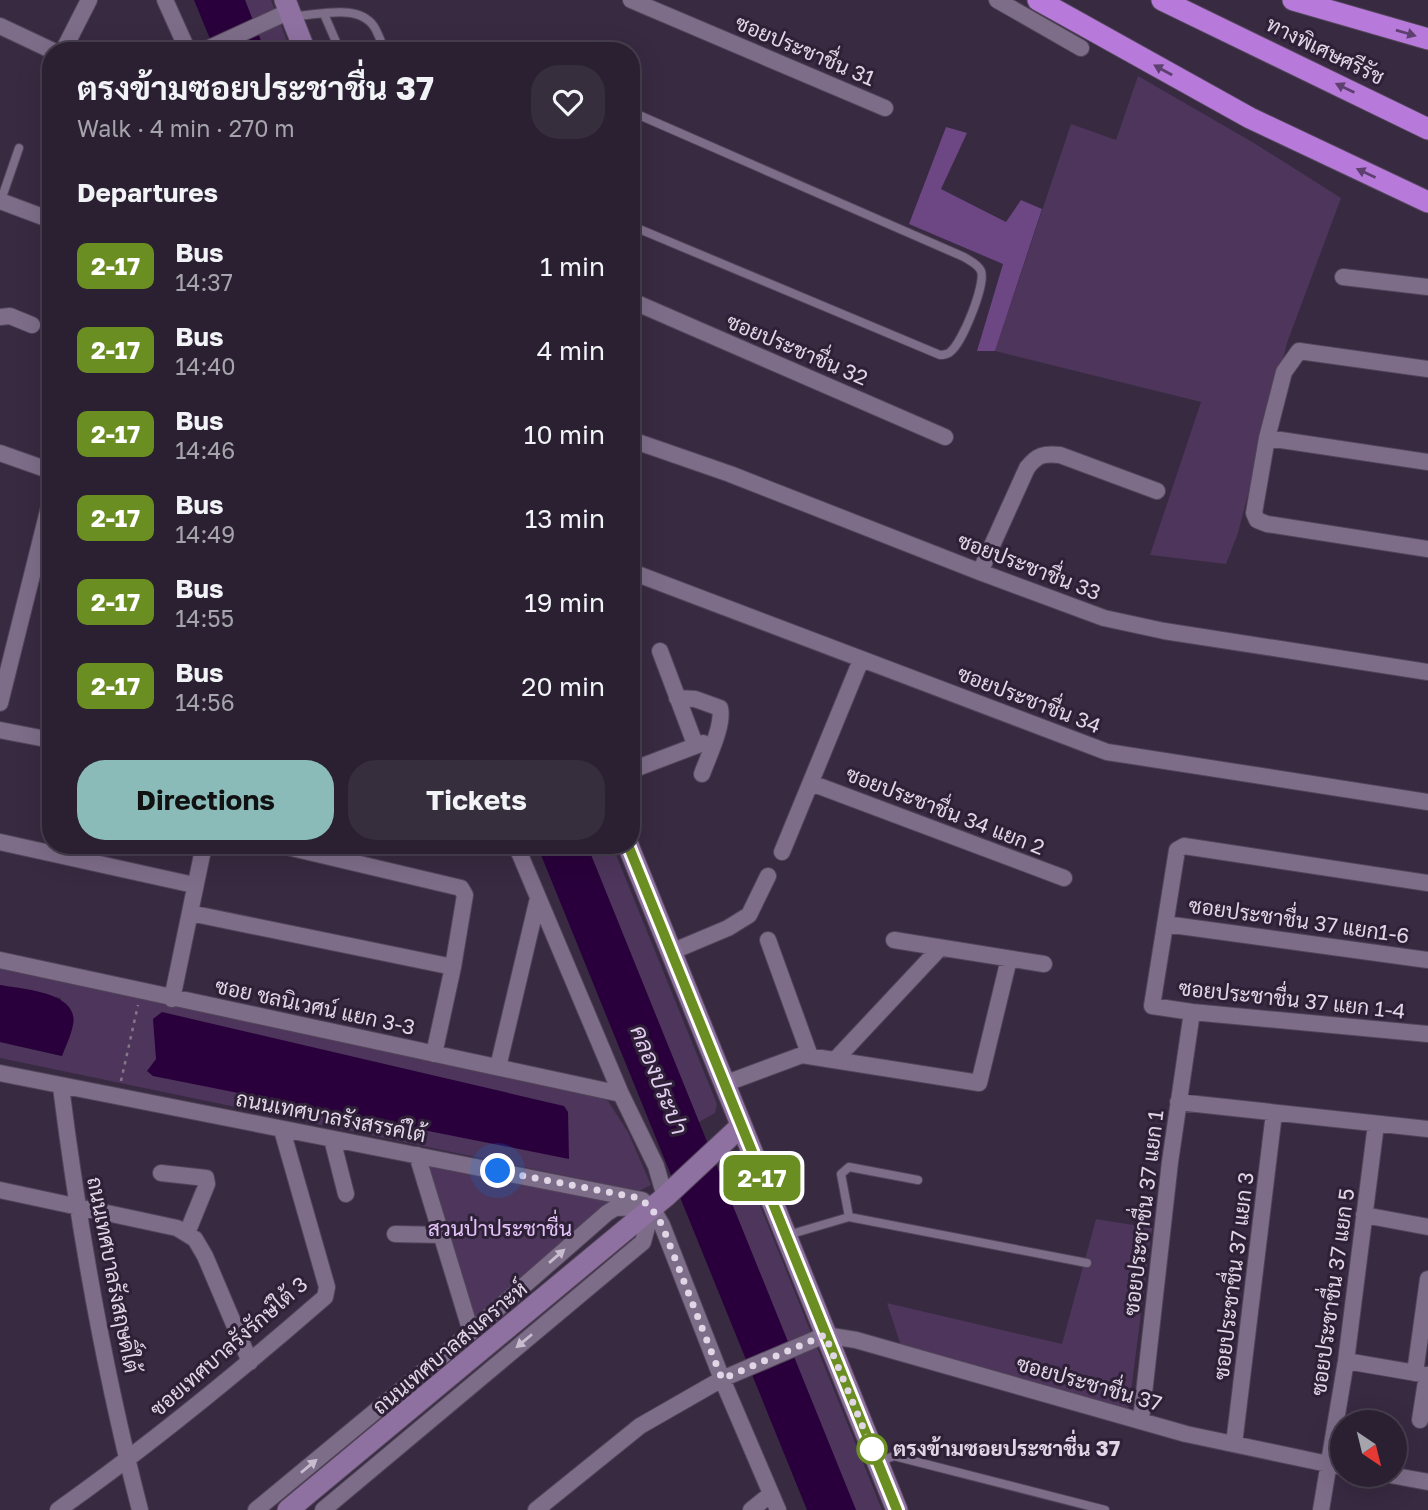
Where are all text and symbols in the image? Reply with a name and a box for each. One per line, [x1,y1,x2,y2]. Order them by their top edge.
street label: ซอยประชาชื่น 31 [732,3,881,91]
street label: ทางพิเศษศรีรัช [1262,10,1389,90]
one-way arrow [1396,28,1417,38]
one-way arrow [1154,64,1173,76]
button: heart [531,65,605,139]
text: ตรงข้ามซอยประชาชื่น 37 [77,68,434,107]
one-way arrow [1335,83,1355,94]
text: Walk · 4 min · 270 m [77,114,295,142]
one-way arrow [1356,167,1376,178]
text: Departures [77,177,218,208]
text: Bus [175,237,224,268]
text: 2-17 [91,251,140,280]
text: 1 min [540,251,605,282]
text: 14:37 [175,268,233,296]
street label: ซอยประชาชื่น 32 [723,302,874,391]
text: Bus [175,321,224,352]
text: 2-17 [91,335,140,364]
text: 4 min [537,335,605,366]
text: 14:40 [175,352,236,380]
text: Bus [175,405,224,436]
text: 2-17 [91,419,140,448]
text: 10 min [524,419,605,450]
text: 14:46 [175,436,235,464]
text: Bus [175,489,224,520]
text: 2-17 [91,503,140,532]
text: 13 min [525,503,605,534]
text: 14:49 [175,520,235,548]
street label: ซอยประชาชื่น 33 [954,521,1107,605]
text: Bus [175,573,224,604]
text: 2-17 [91,587,140,616]
text: 19 min [524,587,605,618]
text: 14:55 [175,604,234,632]
street label: ซอยประชาชื่น 34 [954,654,1107,738]
text: Bus [175,657,224,688]
text: 2-17 [91,671,140,700]
text: 20 min [521,671,605,702]
text: 14:56 [175,688,235,716]
street label: ซอยประชาชื่น 34 แยก 2 [842,755,1051,860]
button: Directions [77,760,334,840]
button: Tickets [348,760,605,840]
street label: ซอยประชาชื่น 37 แยก1-6 [1187,886,1412,948]
street label: ซอยประชาชื่น 37 แยก 1-4 [1177,968,1407,1024]
street label: ซอย ชลนิเวศน์ แยก 3-3 [213,972,417,1040]
water label: คลองประปา [625,1021,695,1139]
street label: ถนนเทศบาลรังสรรค์ใต้ [234,1085,429,1147]
street label: ซอยประชาชื่น 37 แยก 1 [1112,1108,1169,1317]
your location [480,1153,515,1188]
line badge: 2-17 [713,1155,811,1201]
text: 2-17 [737,1163,787,1192]
street label: ซอยประชาชื่น 37 แยก 3 [1201,1170,1259,1381]
street label: ถนนเทศบาลรังสฤษดิ์ใต้ [82,1173,152,1376]
street label: ซอยประชาชื่น 37 แยก 5 [1299,1186,1359,1397]
park label: สวนป่าประชาชื่น [428,1209,572,1241]
one-way arrow [549,1249,566,1264]
street label: ซอยเทศบาลรังรักษ์ใต้ 3 [144,1271,313,1422]
street label: ถนนเทศบาลสงเคราะห์ [367,1275,532,1419]
one-way arrow [515,1333,532,1348]
street label: ซอยประชาชื่น 37 [1014,1344,1167,1416]
north arrow [1330,1410,1407,1488]
map controls [1330,1410,1407,1487]
place label: ตรงข้ามซอยประชาชื่น 37 [893,1429,1120,1461]
marker: ตรงข้ามซอยประชาชื่น 37 [857,1434,887,1464]
one-way arrow [299,1459,317,1474]

